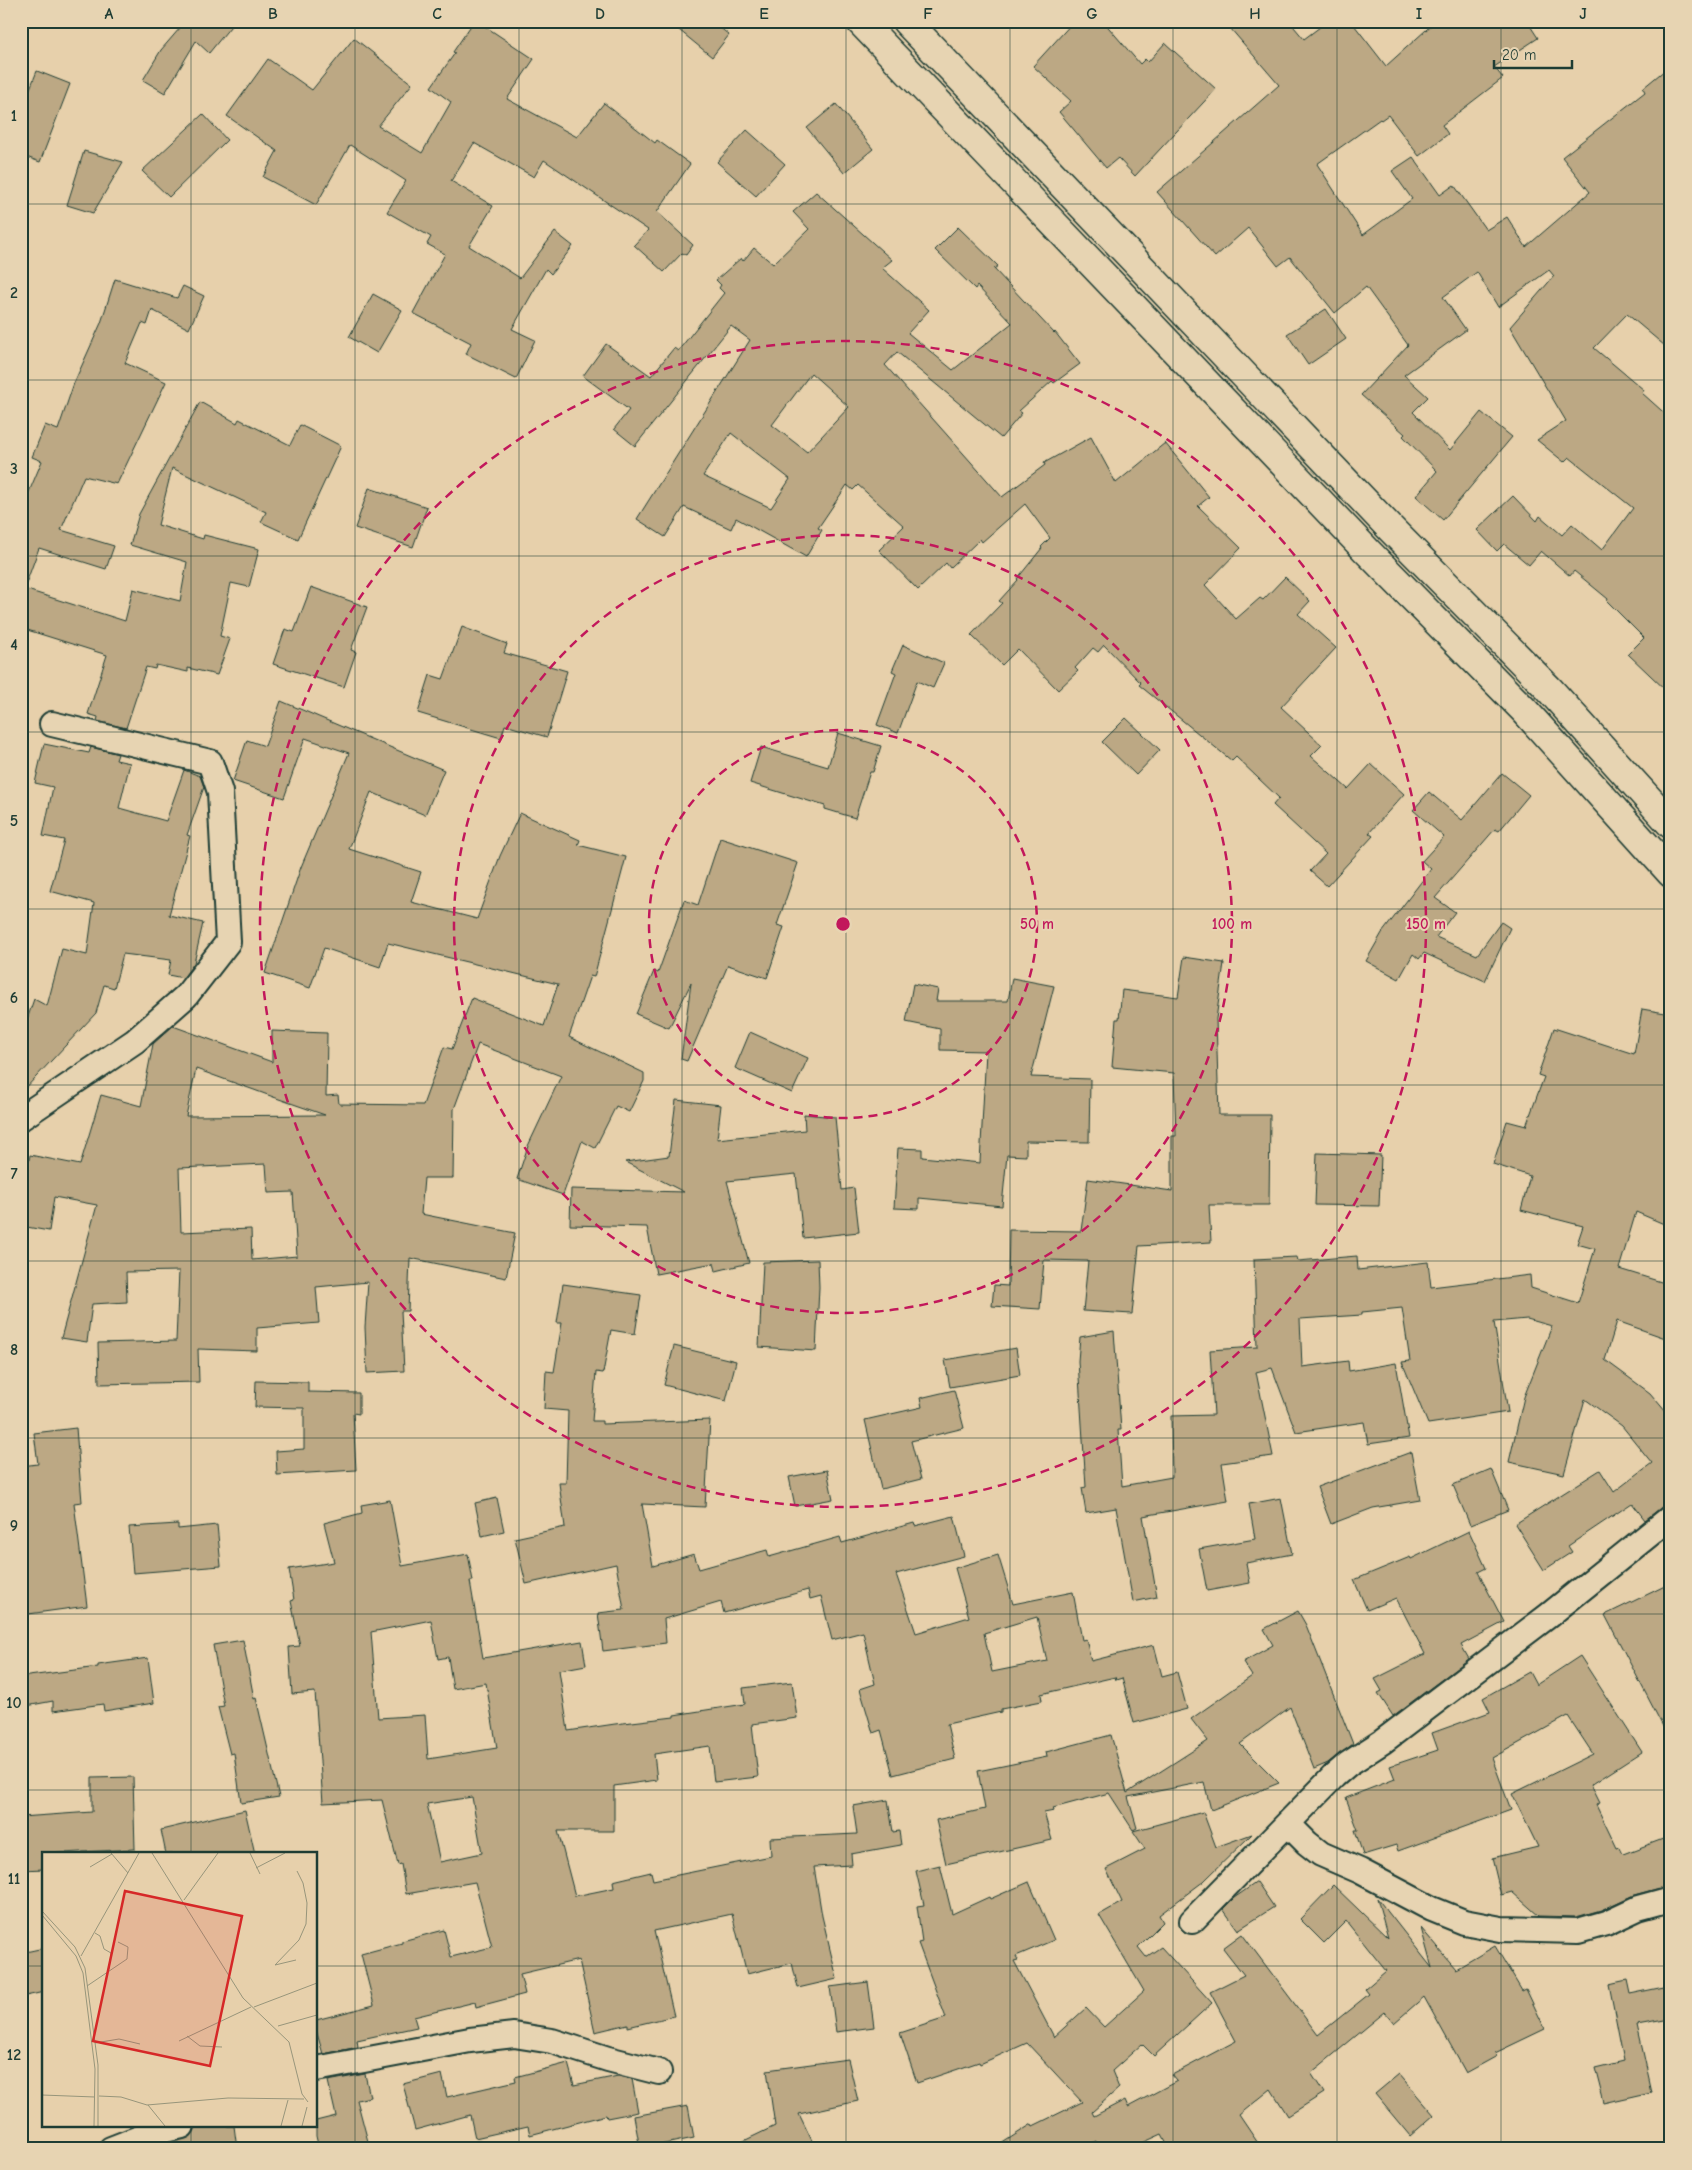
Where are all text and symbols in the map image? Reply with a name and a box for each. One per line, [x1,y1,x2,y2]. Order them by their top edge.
text: A [105,5,114,23]
text: B [268,5,278,23]
text: C [432,5,442,23]
text: D [595,5,605,23]
text: E [759,5,769,23]
text: F [923,5,933,23]
text: G [1086,5,1098,23]
text: H [1249,5,1261,23]
text: I [1416,5,1422,23]
text: J [1579,5,1587,23]
scale bar [1494,38,1572,70]
text: 20 m [1502,46,1536,64]
text: 1 [11,107,17,125]
text: 2 [10,284,18,302]
text: 3 [10,460,18,478]
text: 4 [10,636,18,654]
text: 5 [10,812,18,830]
centre of rings [834,915,852,933]
text: 50 m [1020,915,1054,933]
text: 100 m [1212,915,1252,933]
text: 150 m [1406,915,1446,933]
text: 6 [10,989,18,1007]
text: 7 [10,1165,18,1183]
text: 8 [10,1341,18,1359]
text: 9 [10,1517,18,1535]
text: 10 [6,1694,22,1712]
inset map [42,1852,318,2128]
text: 11 [8,1870,20,1888]
text: 12 [7,2046,21,2064]

